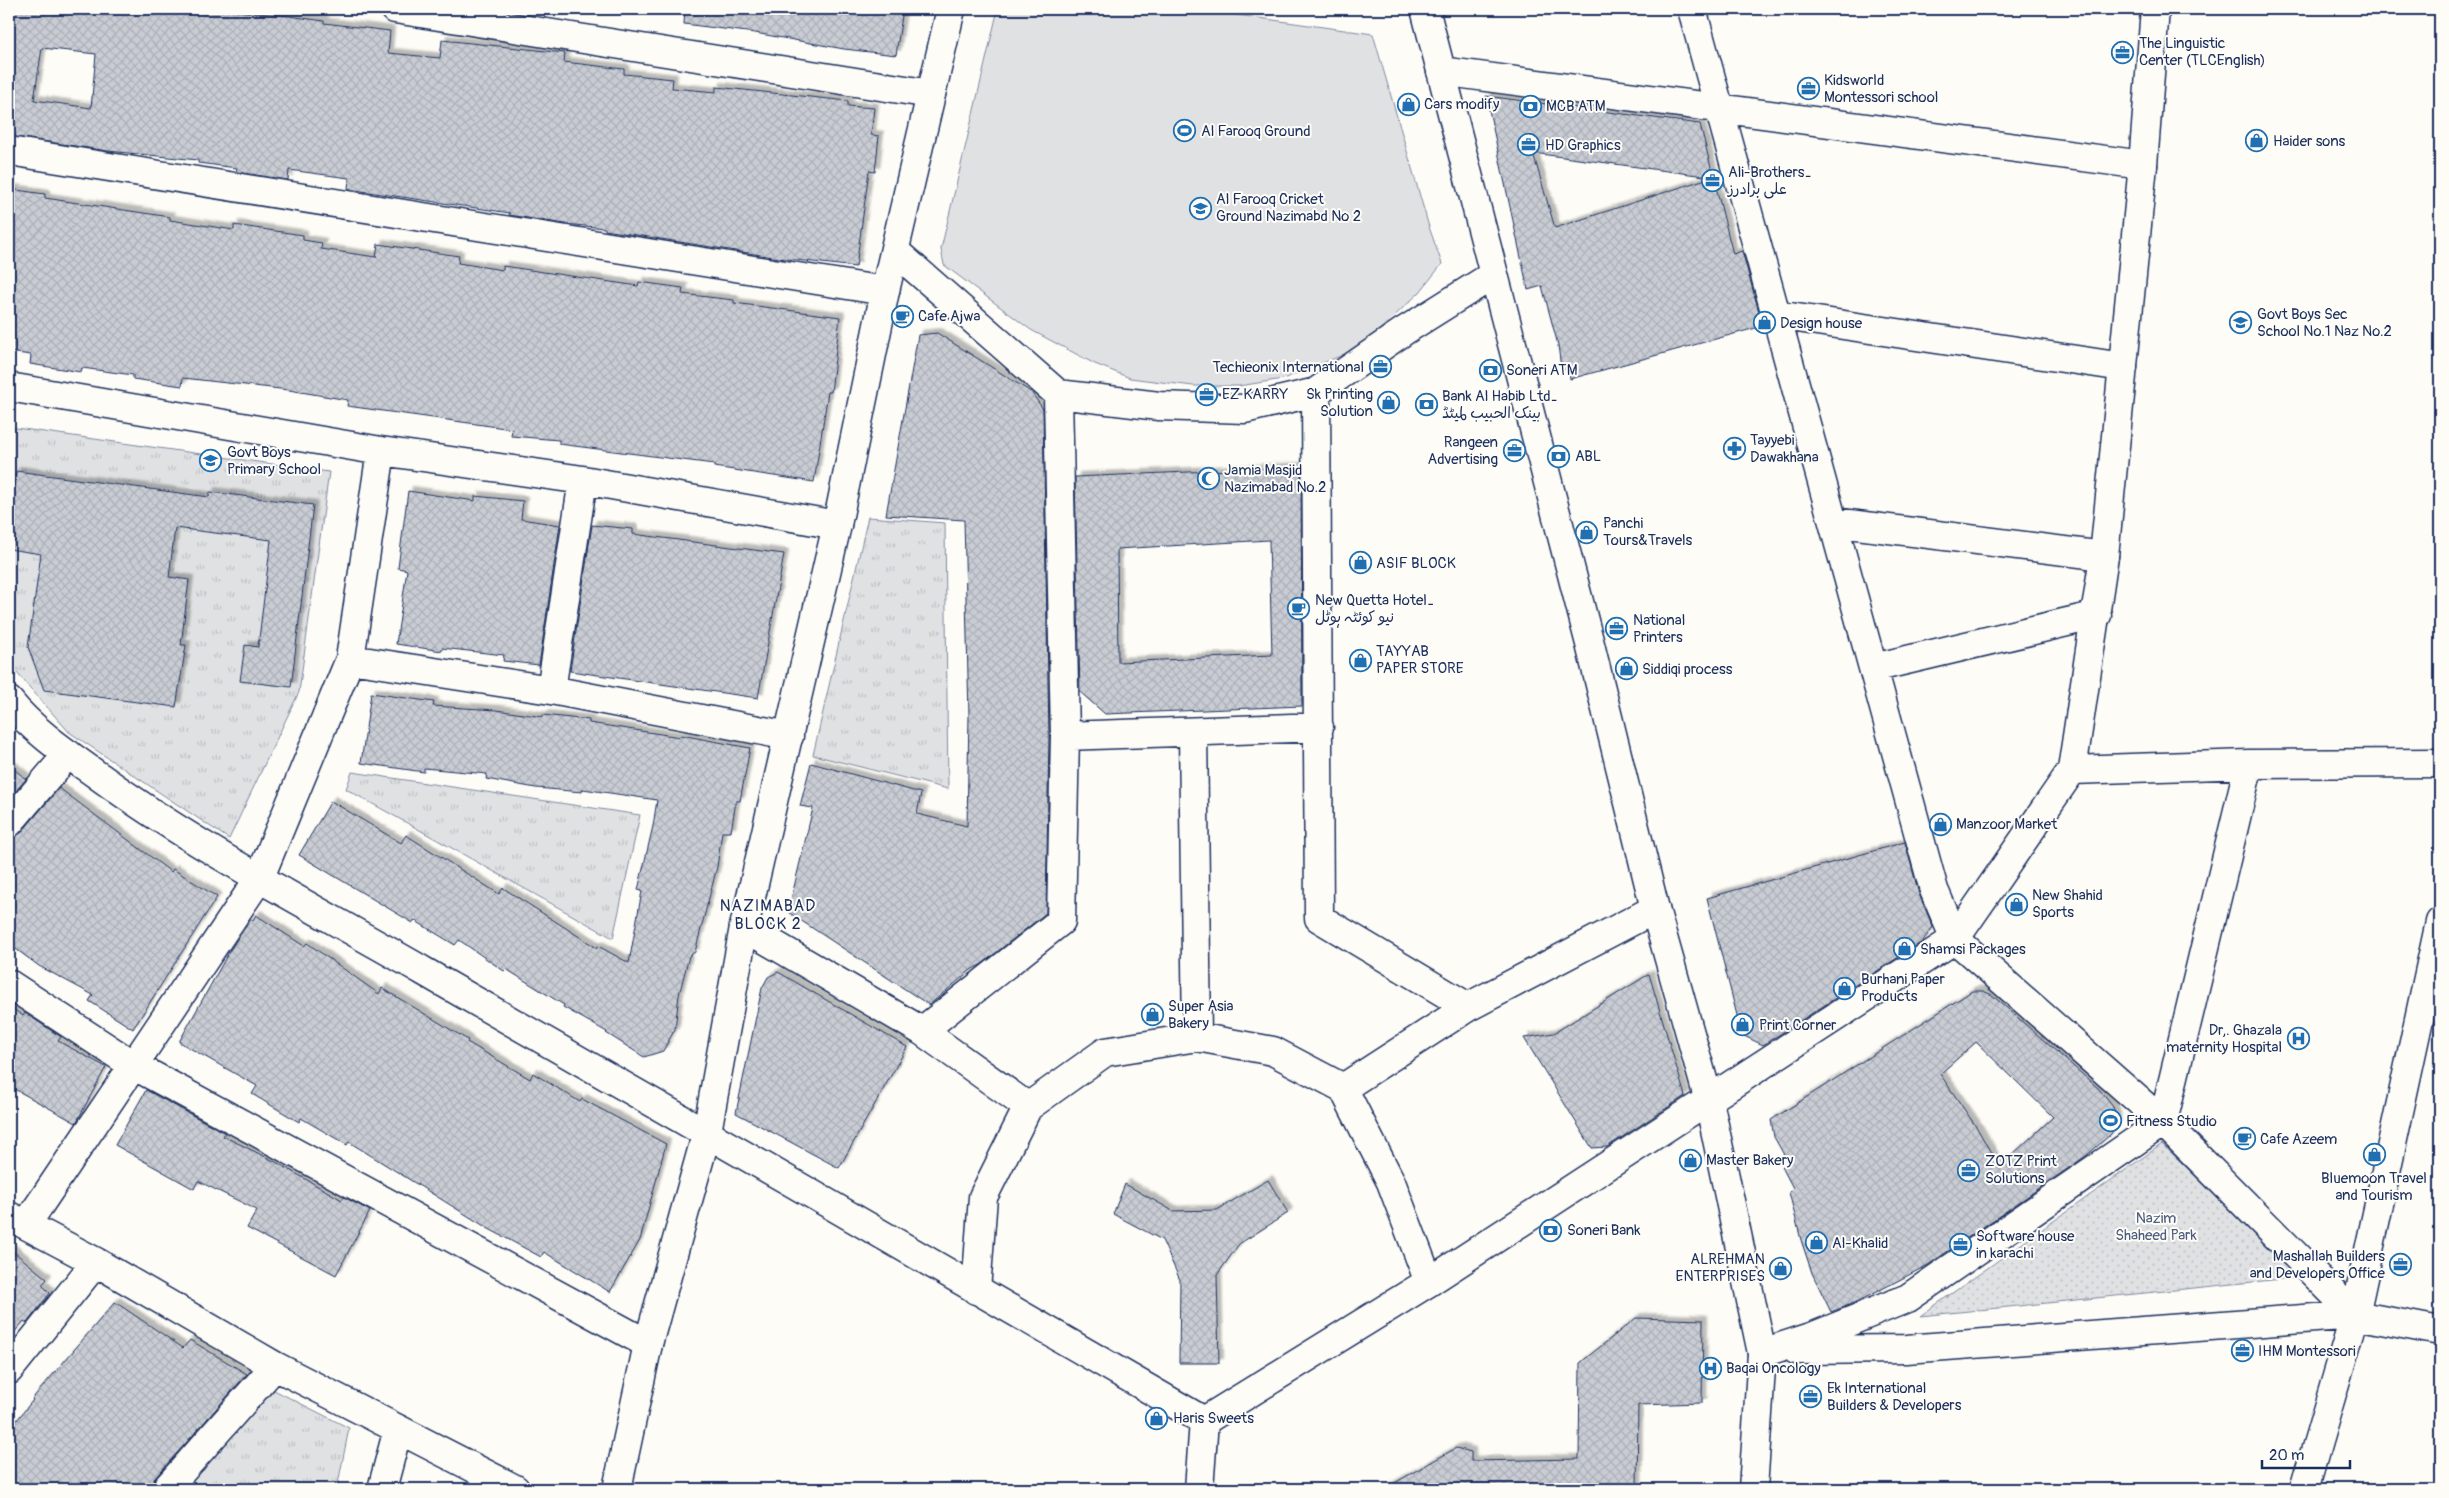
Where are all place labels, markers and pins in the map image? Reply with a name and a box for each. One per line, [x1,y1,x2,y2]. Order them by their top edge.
place label: The Linguistic Center (TLCEnglish) [2139,34,2266,70]
office icon: The Linguistic Center (TLCEnglish) [2111,40,2135,64]
place label: Kidsworld Montessori school [1824,71,1938,107]
office icon: Kidsworld Montessori school [1796,77,1820,101]
shop icon: Cars modify [1396,92,1420,116]
bank icon: MCB ATM [1518,94,1542,118]
place label: Cars modify [1424,95,1500,114]
place label: MCB ATM [1546,97,1606,116]
sports icon: Al Farooq Ground [1173,119,1197,143]
place label: Al Farooq Ground [1201,122,1311,141]
shop icon: Haider sons [2245,129,2269,153]
place label: Haider sons [2273,132,2345,151]
office icon: HD Graphics [1517,133,1541,157]
place label: HD Graphics [1545,136,1621,155]
place label: Ali-Brothers۔ علی برادرز [1727,163,1812,199]
office icon: Ali-Brothers۔ علی برادرز [1700,169,1724,193]
place label: Al Farooq Cricket Ground Nazimabd No 2 [1216,190,1361,226]
school or university icon: Al Farooq Cricket Ground Nazimabd No 2 [1188,196,1212,220]
cafe icon: Cafe Ajwa [890,304,914,328]
place label: Govt Boys Sec School No.1 Naz No.2 [2257,305,2392,341]
place label: Cafe Ajwa [918,307,980,326]
shop icon: Design house [1752,311,1776,335]
school or university icon: Govt Boys Sec School No.1 Naz No.2 [2229,311,2253,335]
place label: Design house [1780,314,1863,333]
office icon: Techieonix International [1368,355,1392,379]
place label: Techieonix International [1212,358,1364,377]
bank icon: Soneri ATM [1478,358,1502,382]
place label: Soneri ATM [1506,361,1578,380]
office icon: EZ KARRY [1194,382,1218,406]
place label: EZ KARRY [1222,385,1288,404]
place label: Sk Printing Solution [1306,385,1373,421]
place label: Bank Al Habib Ltd۔ بینک الحبیب لمیٹڈ [1442,387,1558,423]
shop icon: Sk Printing Solution [1377,391,1401,415]
bank icon: Bank Al Habib Ltd۔ بینک الحبیب لمیٹڈ [1414,393,1438,417]
place label: Tayyebi Dawakhana [1750,431,1819,467]
place label: Rangeen Advertising [1427,433,1498,469]
pharmacy icon: Tayyebi Dawakhana [1722,437,1746,461]
office icon: Rangeen Advertising [1502,439,1526,463]
place label: Govt Boys Primary School [227,443,321,479]
bank icon: ABL [1547,444,1571,468]
place label: ABL [1575,447,1601,466]
school or university icon: Govt Boys Primary School [199,449,223,473]
place label: Jamia Masjid Nazimabad No.2 [1224,461,1326,497]
mosque icon: Jamia Masjid Nazimabad No.2 [1196,467,1220,491]
place label: Panchi Tours&Travels [1603,514,1693,550]
shop icon: Panchi Tours&Travels [1575,520,1599,544]
shop icon: ASIF BLOCK [1348,551,1372,575]
place label: ASIF BLOCK [1376,554,1456,573]
place label: New Quetta Hotel۔ نیو کوئٹہ ہوٹل [1315,591,1434,628]
cafe icon: New Quetta Hotel۔ نیو کوئٹہ ہوٹل [1287,597,1311,621]
place label: National Printers [1633,611,1685,647]
office icon: National Printers [1605,617,1629,641]
place label: TAYYAB PAPER STORE [1376,642,1464,678]
shop icon: TAYYAB PAPER STORE [1348,648,1372,672]
shop icon: Siddiqi process [1614,657,1638,681]
place label: Siddiqi process [1642,660,1733,679]
shop icon: Manzoor Market [1928,812,1952,836]
place label: Manzoor Market [1956,815,2058,834]
place label: New Shahid Sports [2032,886,2103,922]
shop icon: New Shahid Sports [2004,892,2028,916]
shop icon: Shamsi Packages [1892,937,1916,961]
place label: Shamsi Packages [1920,940,2026,959]
place label: Burhani Paper Products [1861,970,1945,1006]
shop icon: Burhani Paper Products [1833,976,1857,1000]
place label: Super Asia Bakery [1168,997,1233,1033]
shop icon: Super Asia Bakery [1140,1003,1164,1027]
shop icon: Print Corner [1731,1013,1755,1037]
place label: Print Corner [1759,1016,1837,1035]
place label: Dr,. Ghazala maternity Hospital [2166,1021,2282,1057]
hospital icon: Dr,. Ghazala maternity Hospital [2286,1027,2310,1051]
sports icon: Fitness Studio [2098,1109,2122,1133]
place label: Fitness Studio [2126,1112,2217,1131]
cafe icon: Cafe Azeem [2232,1127,2256,1151]
place label: Cafe Azeem [2260,1130,2337,1149]
shop icon: Bluemoon Travel and Tourism [2362,1143,2386,1167]
shop icon: Master Bakery [1678,1148,1702,1172]
place label: Master Bakery [1706,1151,1794,1170]
place label: ZOTZ Print Solutions [1985,1152,2058,1188]
office icon: ZOTZ Print Solutions [1957,1158,1981,1182]
place label: Bluemoon Travel and Tourism [2321,1169,2427,1205]
bank icon: Soneri Bank [1539,1218,1563,1242]
place label: Soneri Bank [1567,1221,1641,1240]
place label: Software house in karachi [1976,1227,2075,1263]
shop icon: Al-Khalid [1804,1231,1828,1255]
office icon: Software house in karachi [1948,1233,1972,1257]
place label: Al-Khalid [1832,1234,1888,1253]
place label: Mashallah Builders and Developers Office [2250,1247,2386,1283]
place label: ALREHMAN ENTERPRISES [1675,1250,1765,1286]
office icon: Mashallah Builders and Developers Office [2389,1253,2413,1277]
shop icon: ALREHMAN ENTERPRISES [1769,1256,1793,1280]
office icon: IHM Montessori [2230,1339,2254,1363]
place label: IHM Montessori [2258,1342,2356,1361]
hospital icon: Baqai Oncology [1698,1356,1722,1380]
place label: Baqai Oncology [1726,1359,1821,1378]
place label: Ek International Builders & Developers [1827,1379,1962,1415]
office icon: Ek International Builders & Developers [1799,1385,1823,1409]
shop icon: Haris Sweets [1145,1406,1169,1430]
place label: Haris Sweets [1173,1409,1254,1428]

